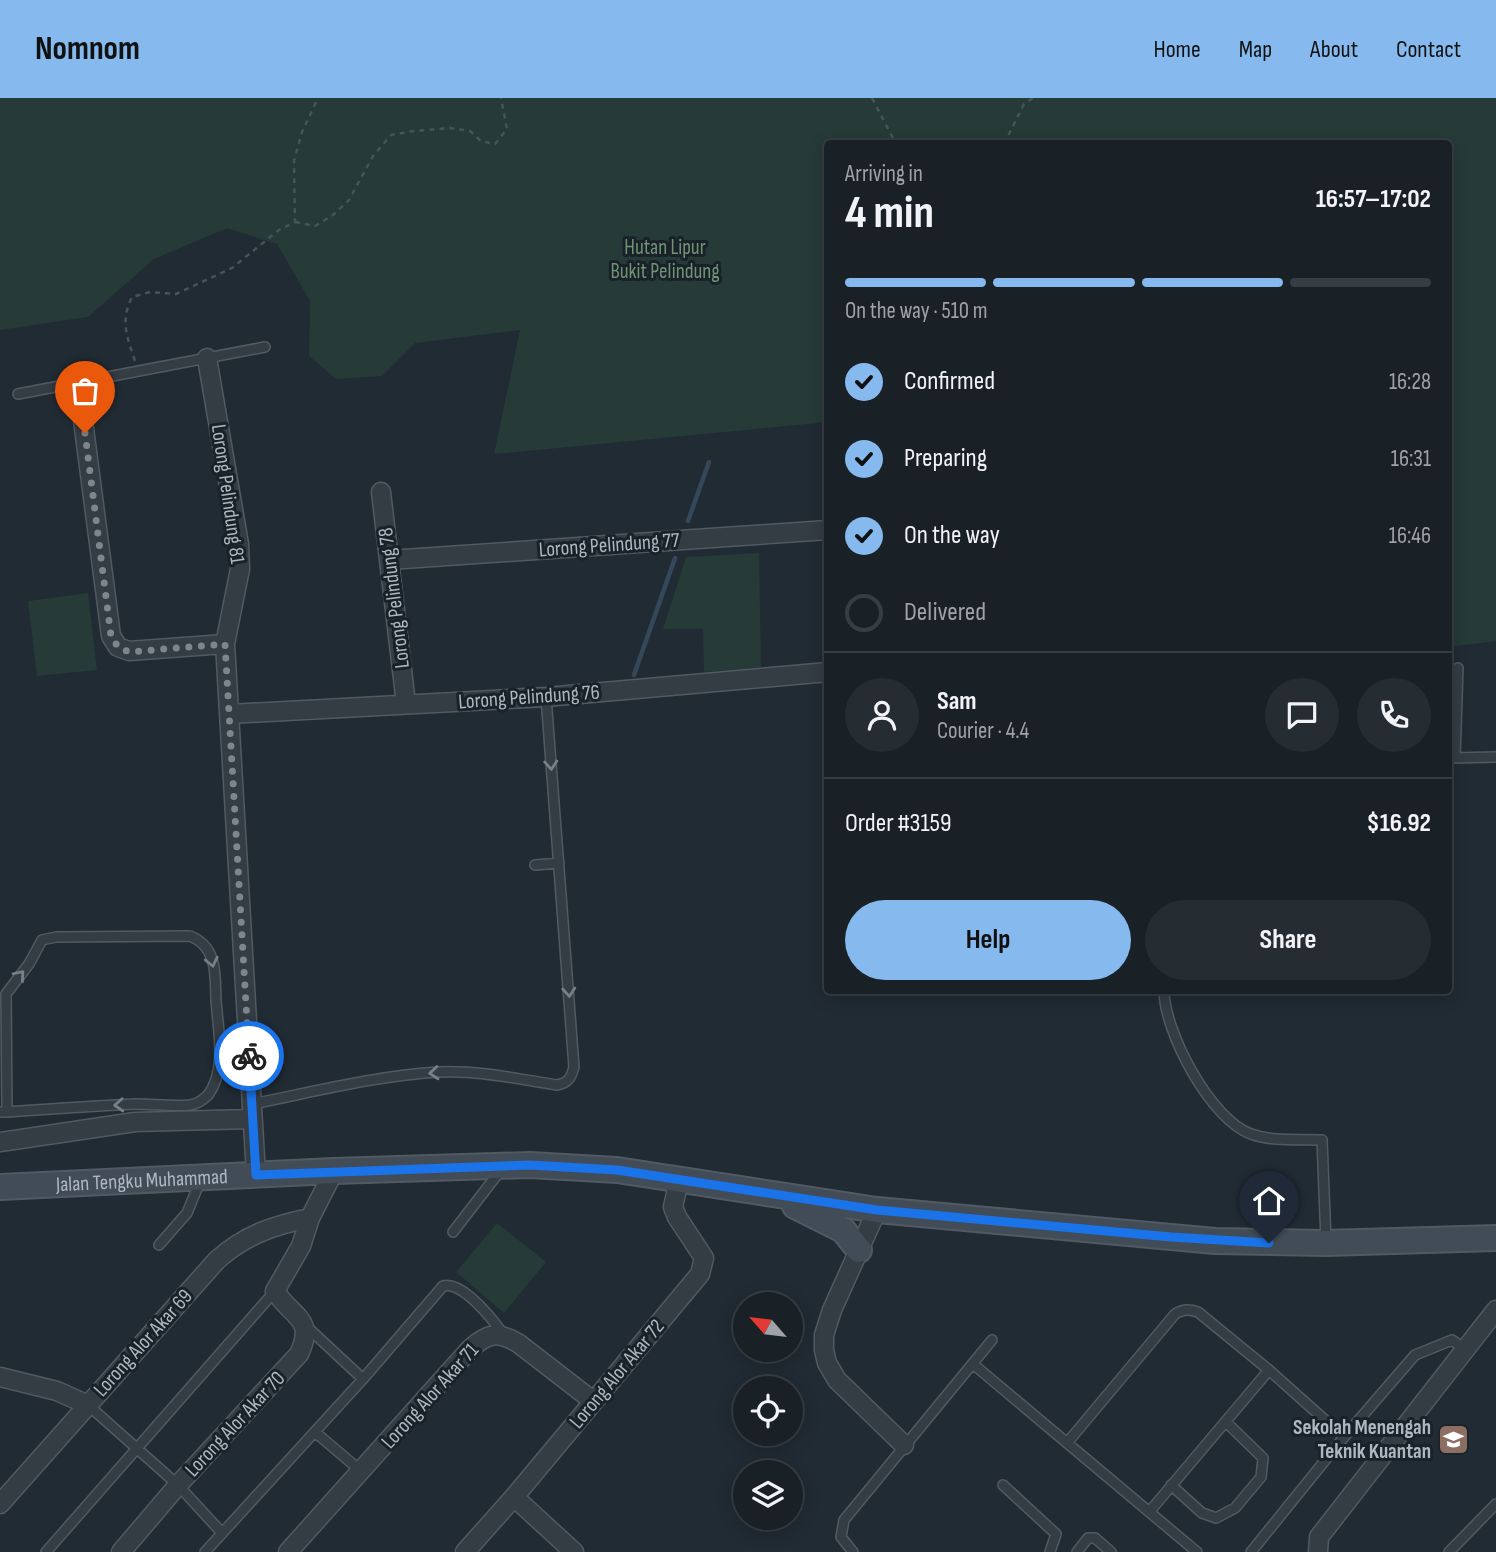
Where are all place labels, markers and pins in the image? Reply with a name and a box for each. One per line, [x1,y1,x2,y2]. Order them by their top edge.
pin [55,361,115,433]
pin [1239,1171,1299,1243]
place label: Sekolah Menengah Teknik Kuantan [1293,1415,1431,1464]
school or university icon: Sekolah Menengah Teknik Kuantan [1437,1422,1471,1456]

